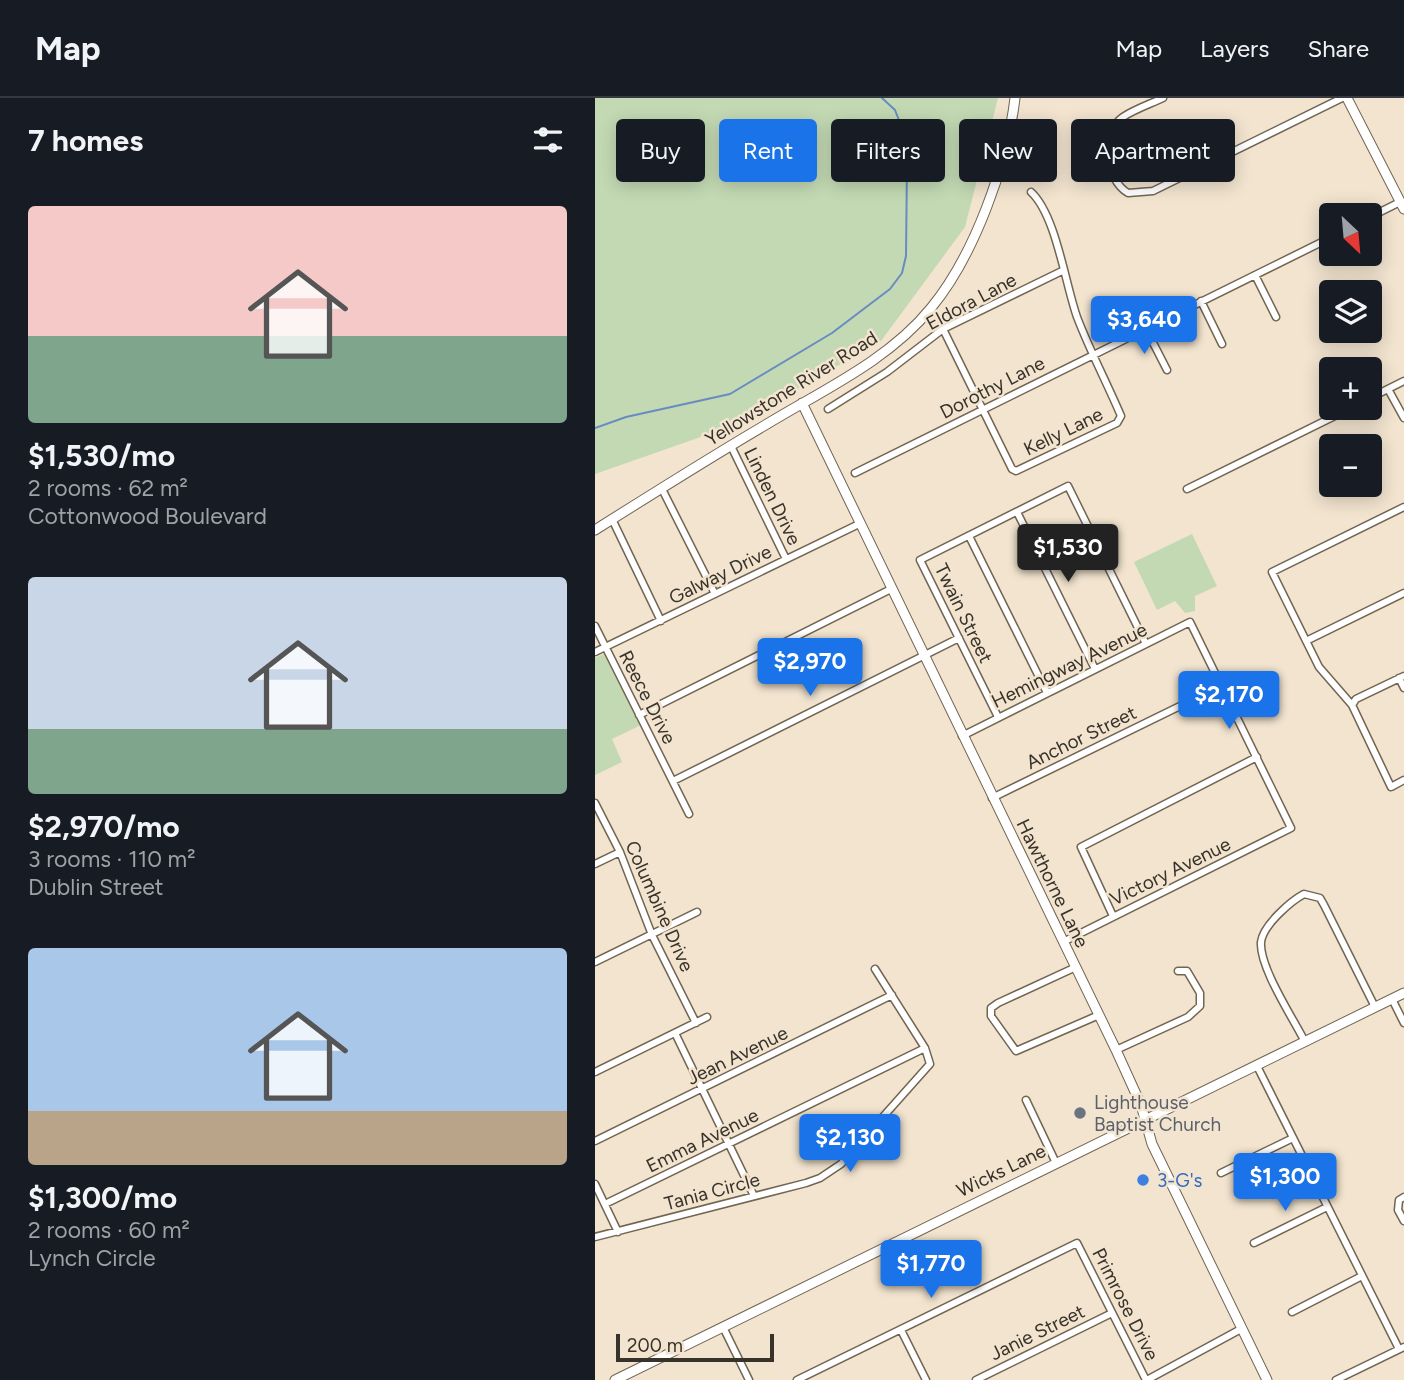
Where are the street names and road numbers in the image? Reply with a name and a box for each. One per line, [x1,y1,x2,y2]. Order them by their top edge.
street label: Eldora Lane [922,268,1020,335]
street label: Yellowstone River Road [701,326,882,451]
street label: Dorothy Lane [936,351,1048,424]
street label: Kelly Lane [1020,402,1107,461]
street label: Linden Drive [739,444,806,549]
street label: Galway Drive [665,540,775,609]
street label: Twain Street [930,560,997,667]
street label: Hemingway Avenue [988,618,1151,713]
street label: Reece Drive [614,647,681,748]
street label: Anchor Street [1022,701,1140,774]
street label: Hawthorne Lane [1011,815,1094,951]
street label: Victory Avenue [1106,832,1234,911]
street label: Columbine Drive [620,837,699,975]
street label: Jean Avenue [683,1021,791,1090]
street label: Emma Avenue [642,1103,762,1178]
street label: Wicks Lane [953,1139,1050,1202]
street label: Tania Circle [662,1168,762,1215]
street label: Primrose Drive [1087,1244,1164,1364]
street label: Janie Street [986,1300,1088,1365]

